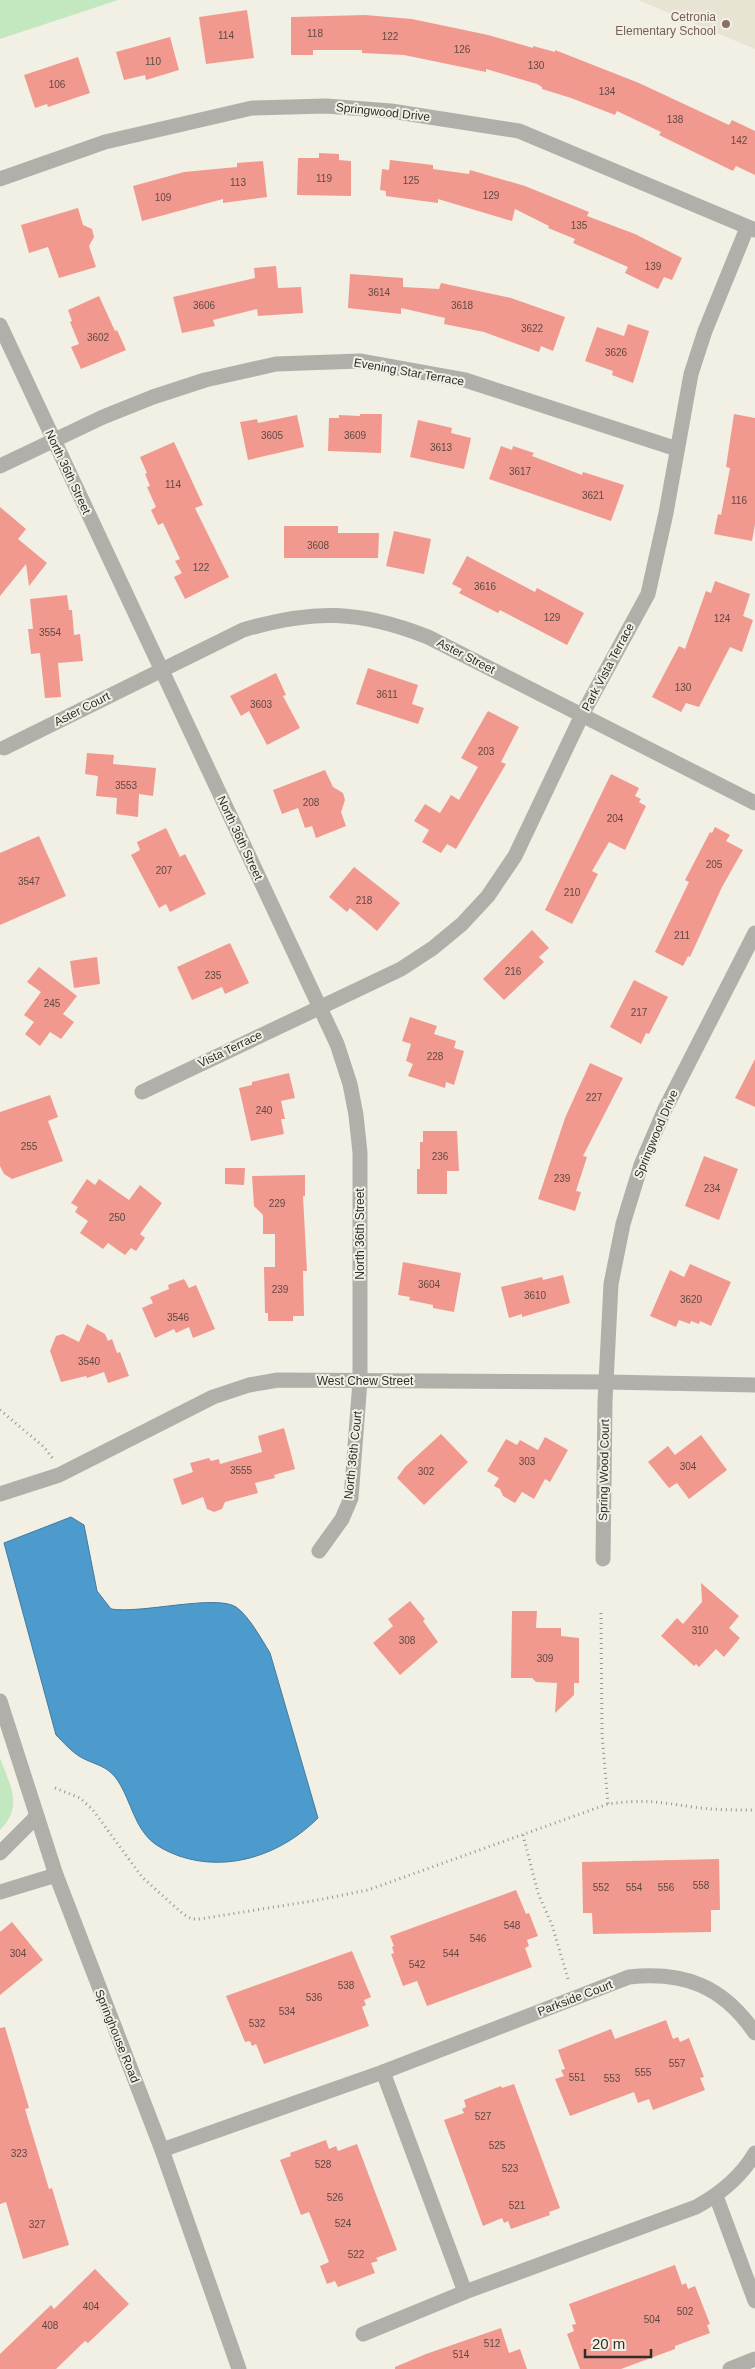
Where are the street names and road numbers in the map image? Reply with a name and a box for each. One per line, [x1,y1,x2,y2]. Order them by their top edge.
street label: Springwood Drive [335,100,431,124]
street label: Evening Star Terrace [353,355,466,389]
street label: North 36th Street [42,428,94,517]
street label: Park Vista Terrace [579,620,637,713]
street label: Aster Street [435,635,498,677]
street label: Aster Court [52,689,113,729]
street label: North 36th Street [214,794,266,883]
street label: Vista Terrace [196,1027,265,1071]
street label: Springwood Drive [631,1087,681,1180]
street label: North 36th Street [353,1188,367,1280]
street label: West Chew Street [317,1374,414,1388]
street label: North 36th Court [341,1409,365,1500]
street label: Spring Wood Court [596,1418,612,1521]
street label: Parkside Court [535,1977,615,2019]
street label: Springhouse Road [92,1987,142,2085]

